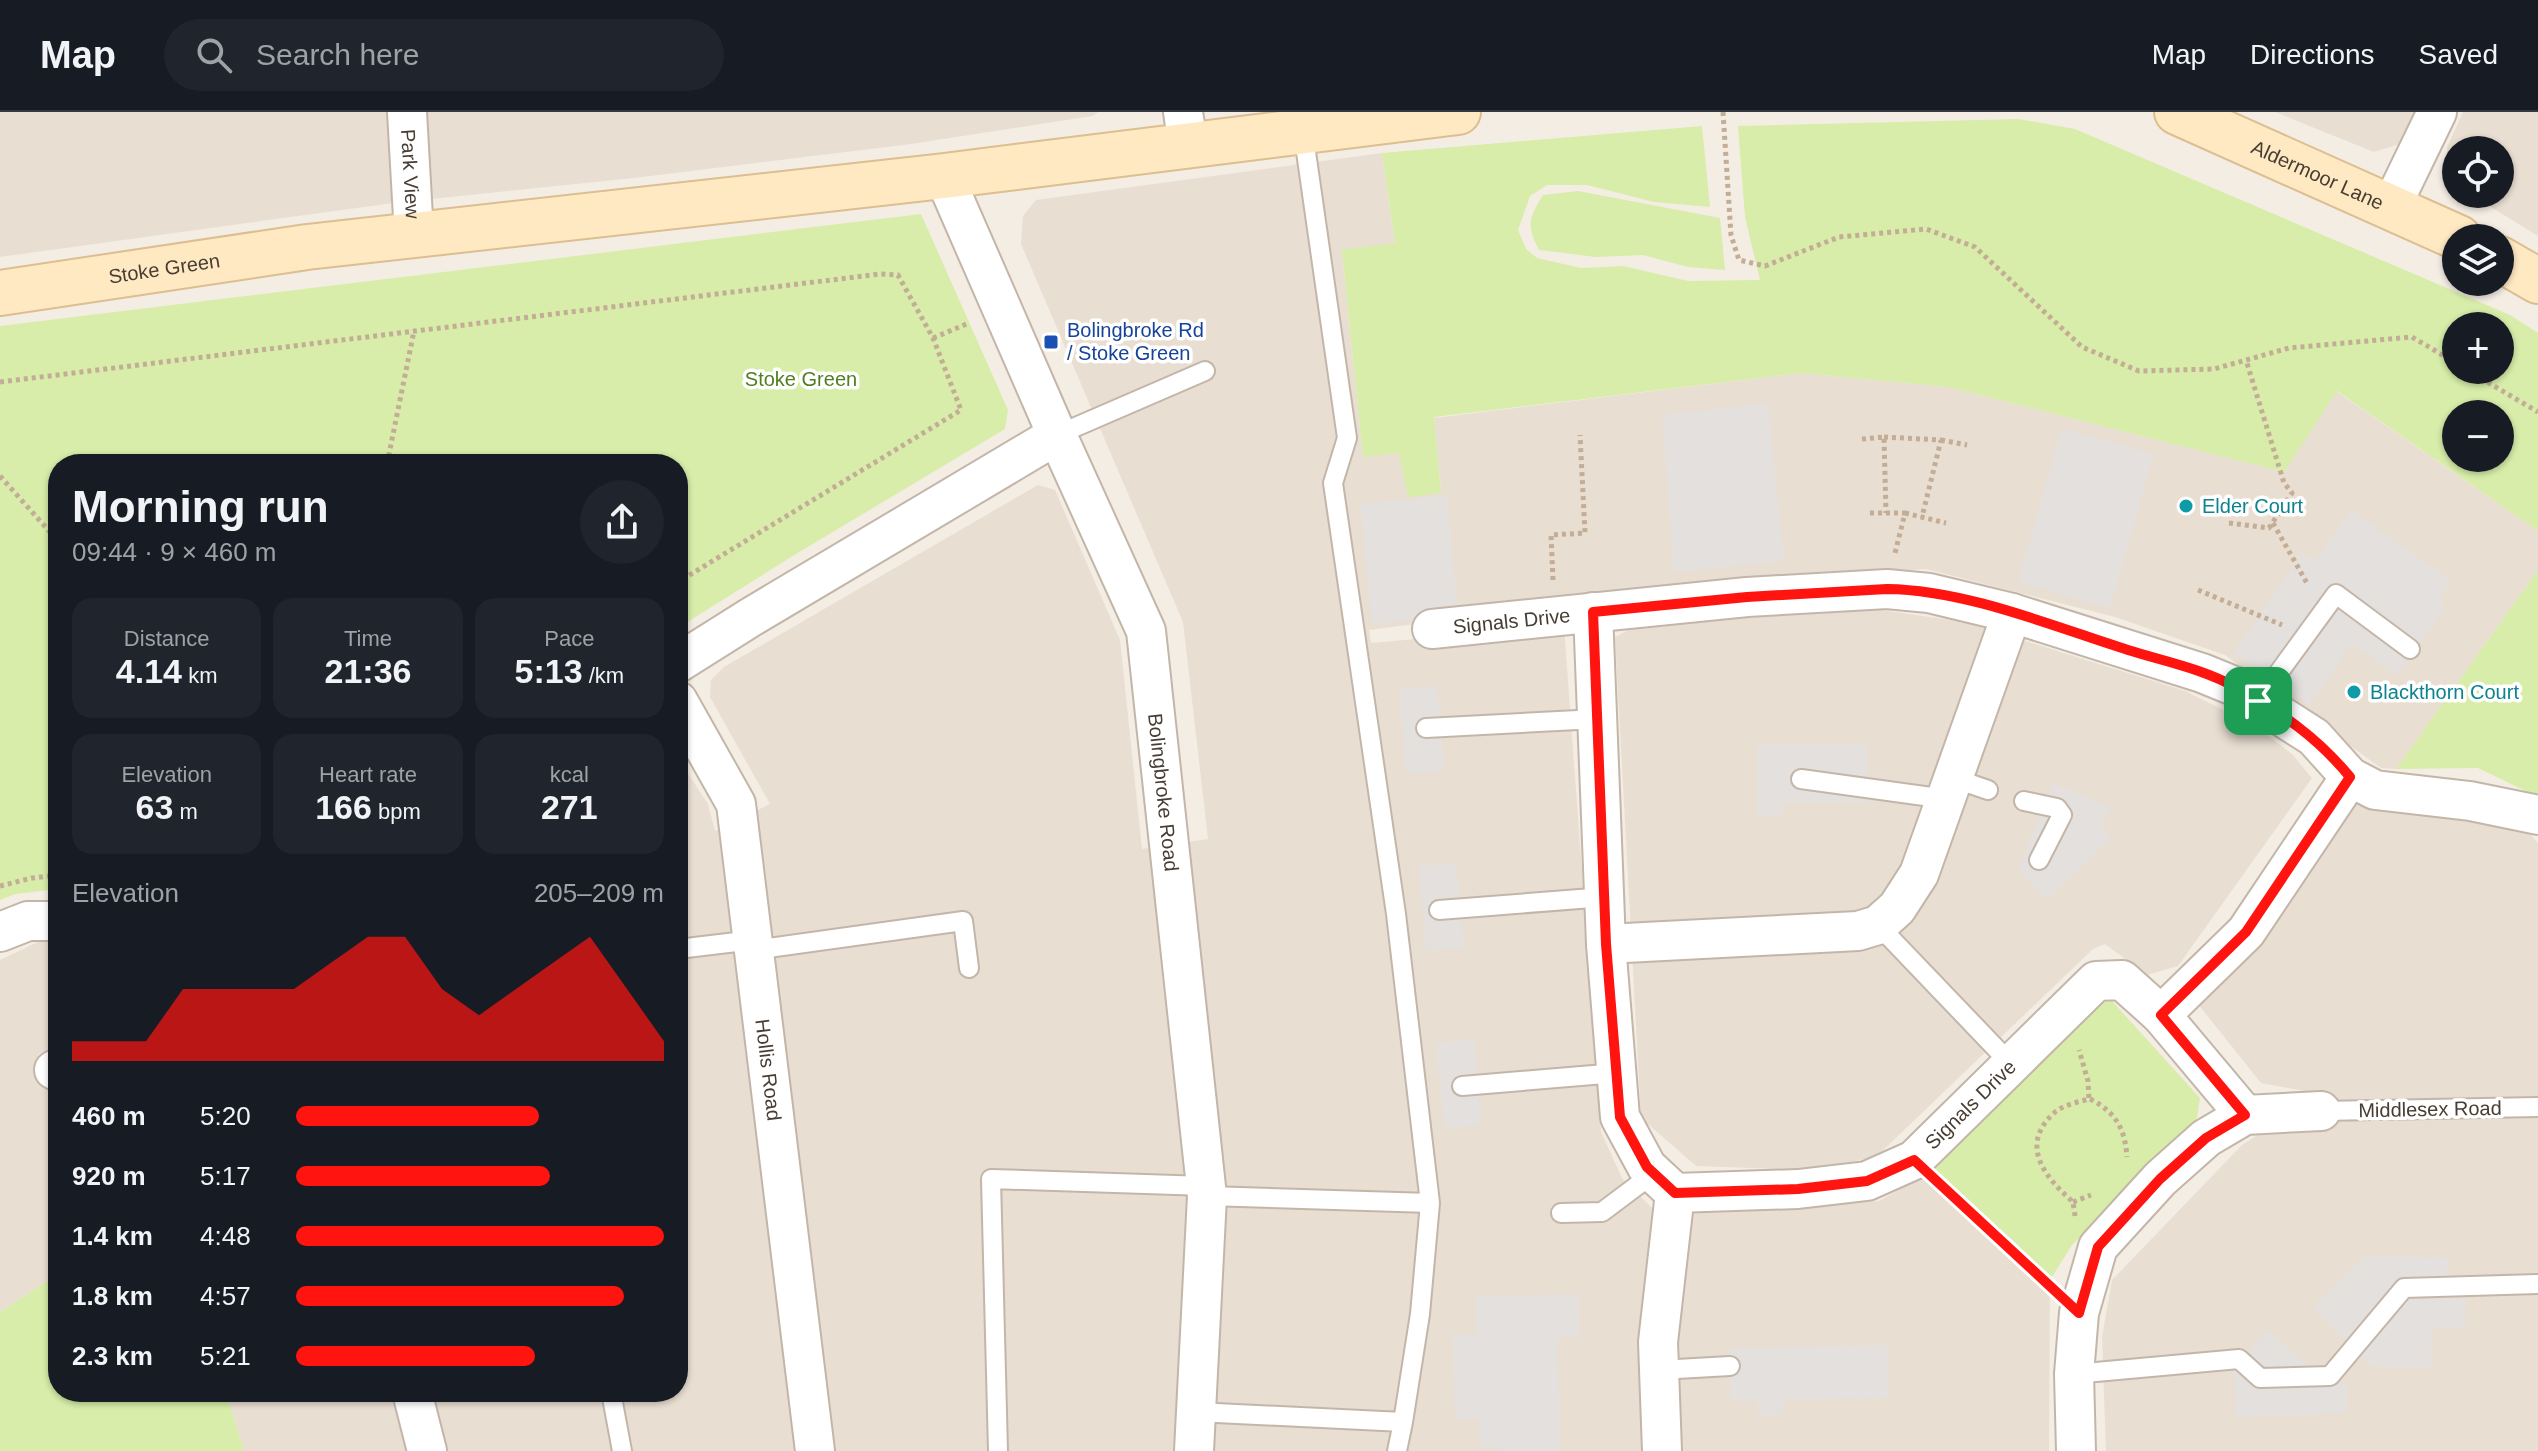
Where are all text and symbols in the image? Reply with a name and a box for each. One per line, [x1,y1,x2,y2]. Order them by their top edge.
search box [164,19,724,91]
icon: search [192,33,236,77]
text: Map [40,34,116,76]
text: Search here [256,38,419,71]
text: Map [2152,39,2206,70]
text: Directions [2250,39,2375,70]
text: Saved [2419,39,2498,70]
street label: Park View [397,128,424,220]
street label: Aldermoor Lane [2248,136,2387,214]
map controls [2442,136,2514,472]
button: locate [2442,136,2514,208]
button: layers [2442,224,2514,296]
street label: Stoke Green [107,249,221,288]
button: + [2442,312,2514,384]
place label: Bolingbroke Rd / Stoke Green [1067,319,1204,364]
marker: Bolingbroke Rd / Stoke Green [1042,333,1060,351]
park label: Stoke Green [745,368,857,390]
button: − [2442,400,2514,472]
button: share [580,480,664,564]
text: Morning run [72,482,329,531]
place label: Elder Court [2202,495,2304,517]
marker: Elder Court [2177,497,2195,515]
text: 09:44 · 9 × 460 m [72,537,277,567]
street label: Signals Drive [1452,604,1571,638]
text: Distance [124,626,209,651]
text: Time [344,626,392,651]
text: Pace [544,626,594,651]
text: 4.14 [116,652,182,690]
text: 21:36 [325,652,411,690]
text: 5:13 [515,652,583,690]
text: km [182,663,217,688]
text: /km [583,663,624,688]
pin [2224,667,2292,735]
icon: arrive [2236,679,2280,723]
place label: Blackthorn Court [2370,681,2519,703]
marker: Blackthorn Court [2345,683,2363,701]
street label: Bolingbroke Road [1144,712,1183,872]
text: Elevation [121,762,212,787]
text: Heart rate [319,762,417,787]
text: kcal [550,762,589,787]
text: 63 [136,788,173,826]
text: 166 [315,788,372,826]
text: 271 [541,788,598,826]
text: m [173,799,198,824]
text: bpm [372,799,421,824]
text: Elevation [72,878,179,908]
text: 205–209 m [534,878,664,908]
street label: Hollis Road [751,1018,786,1122]
street label: Signals Drive [1921,1055,2020,1154]
street label: Middlesex Road [2358,1097,2502,1121]
text: 460 m [72,1101,146,1131]
text: 5:20 [200,1101,251,1131]
text: 920 m [72,1161,146,1191]
text: 5:17 [200,1161,251,1191]
text: 1.4 km [72,1221,153,1251]
text: 4:48 [200,1221,251,1251]
text: 1.8 km [72,1281,153,1311]
text: 4:57 [200,1281,251,1311]
text: 2.3 km [72,1341,153,1371]
text: 5:21 [200,1341,251,1371]

